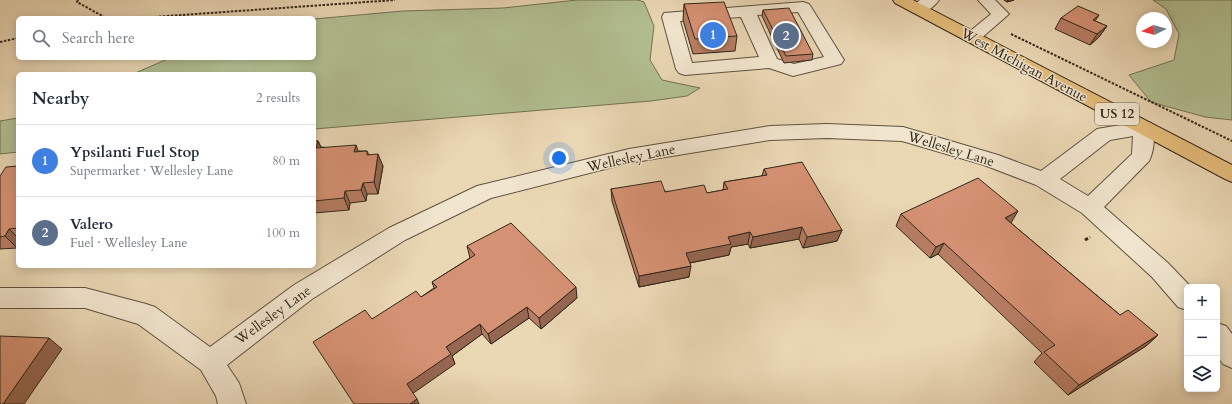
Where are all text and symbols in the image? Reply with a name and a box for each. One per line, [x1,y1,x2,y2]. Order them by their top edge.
north arrow [1136,12,1172,48]
search box [16,16,316,60]
pin: 1 [700,20,726,50]
pin: 2 [773,21,799,51]
street label: West Michigan Avenue [956,23,1091,106]
icon: search [30,27,52,49]
text: Search here [62,28,135,48]
text: Nearby [32,87,89,110]
text: 2 results [256,89,300,107]
road number: US 12 [1095,103,1139,125]
street label: Wellesley Lane [904,126,997,171]
street label: Wellesley Lane [584,139,677,177]
text: Ypsilanti Fuel Stop [70,142,199,162]
your location [549,148,569,168]
text: 1 [42,152,48,170]
text: 80 m [272,152,300,170]
text: Supermarket · Wellesley Lane [70,162,233,180]
text: Valero [70,214,113,234]
text: 2 [42,224,48,242]
text: 100 m [266,224,300,242]
text: Fuel · Wellesley Lane [70,234,188,252]
street label: Wellesley Lane [230,281,315,350]
map controls [1184,284,1220,392]
button: + [1184,284,1220,320]
button: − [1184,320,1220,356]
button: layers [1184,356,1220,392]

